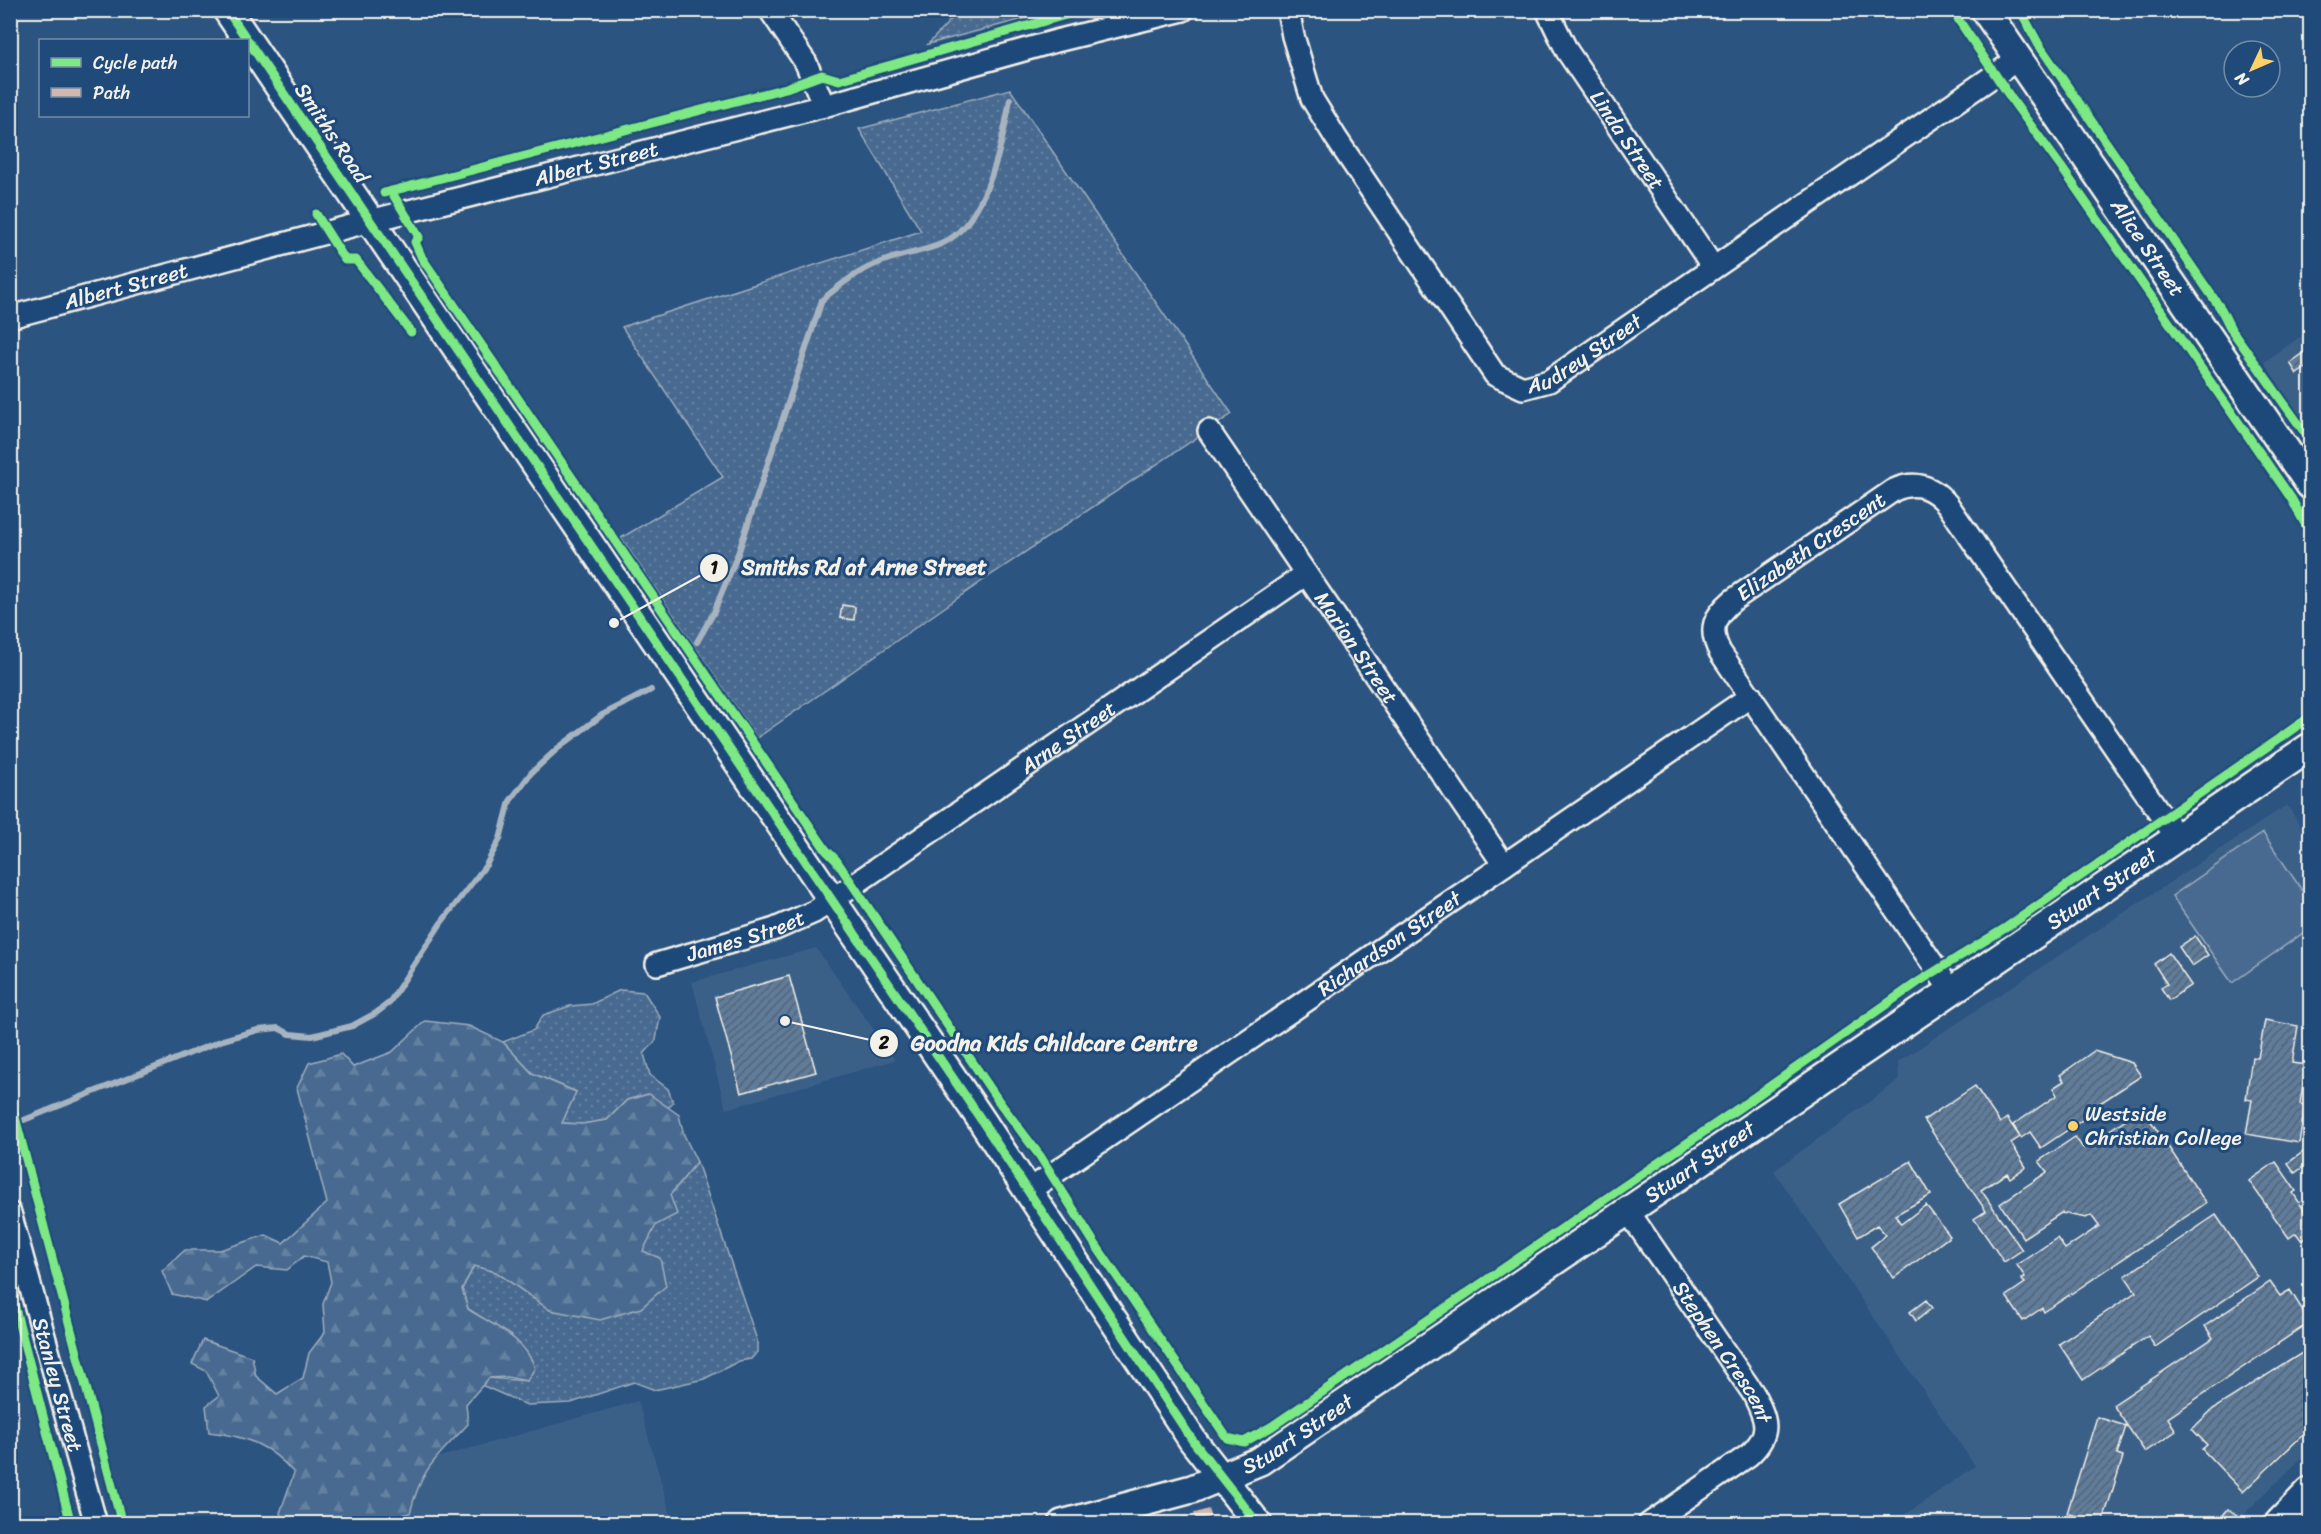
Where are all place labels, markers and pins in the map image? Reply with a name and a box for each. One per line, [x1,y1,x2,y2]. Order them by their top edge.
callout: Smiths Rd at Arne Street [699,548,1000,588]
callout: Goodna Kids Childcare Centre [869,1023,1209,1063]
place label: Westside Christian College [2085,1095,2242,1157]
marker: Westside Christian College [2066,1119,2080,1133]

